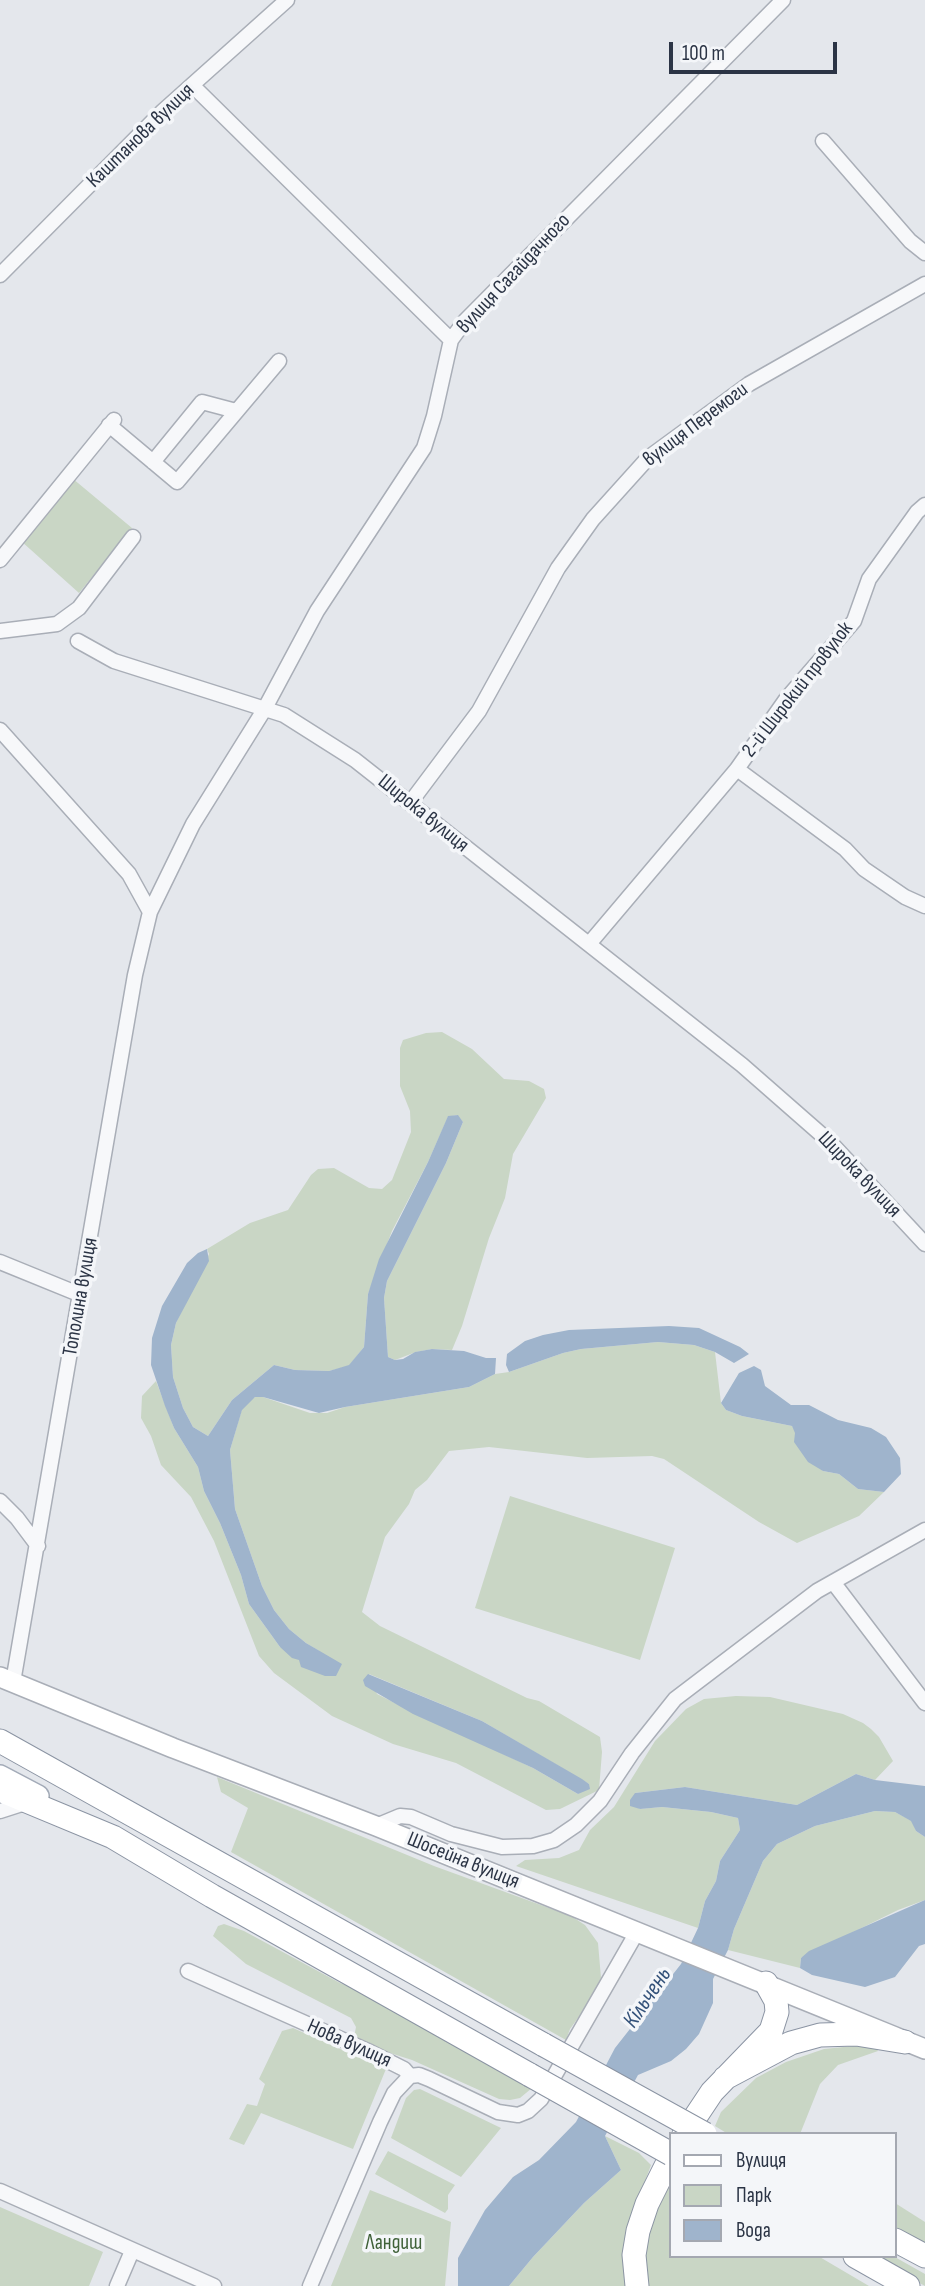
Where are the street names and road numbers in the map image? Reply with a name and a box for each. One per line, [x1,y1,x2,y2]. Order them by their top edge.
street label: Каштанова вулиця [82,78,200,194]
street label: вулиця Сагайдачного [452,209,576,339]
street label: вулиця Перемоги [639,377,753,473]
street label: 2-й Широкий провулок [737,617,859,763]
street label: Широка вулиця [372,770,474,858]
street label: Широка вулиця [812,1127,906,1223]
street label: Тополина вулиця [58,1236,104,1358]
street label: Шосейна вулиця [403,1827,523,1895]
street label: Нова вулиця [303,2014,395,2074]

